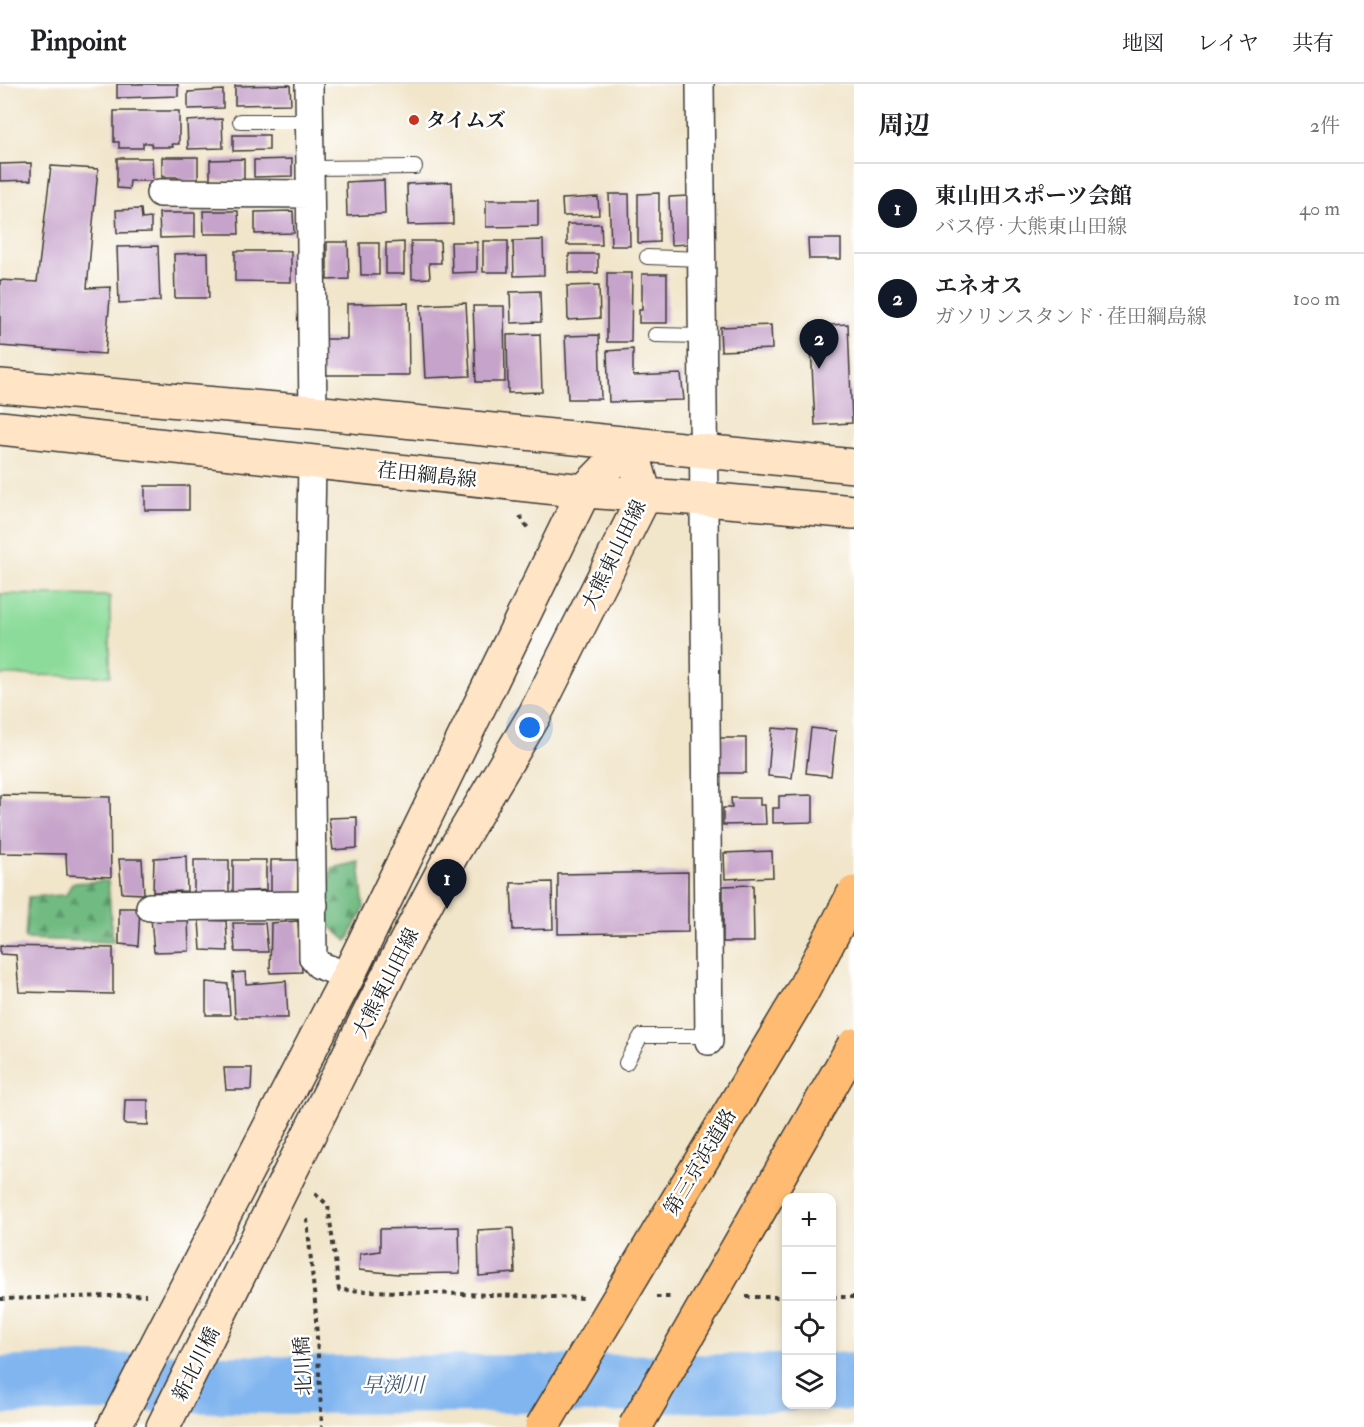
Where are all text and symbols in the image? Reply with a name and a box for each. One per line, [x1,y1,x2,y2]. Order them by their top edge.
text: Pinpoint [30,24,126,59]
text: 地図 [1122,30,1164,57]
text: レイヤ [1197,30,1259,57]
text: 共有 [1292,30,1334,57]
place label: タイムズ [426,108,506,133]
text: 周辺 [878,110,930,142]
marker: タイムズ [407,113,421,127]
text: 2件 [1310,113,1340,138]
text: 東山田スポーツ会館 [935,182,1132,210]
text: 1 [894,196,901,221]
text: 40 m [1299,196,1340,221]
text: バス停 · 大熊東山田線 [935,214,1127,239]
text: エネオス [935,272,1023,300]
text: 2 [892,286,903,311]
text: 100 m [1293,286,1340,311]
text: ガソリンスタンド · 荏田綱島線 [935,304,1207,329]
pin: 2 [800,320,838,369]
street label: 荏田綱島線 [376,457,478,493]
street label: 大熊東山田線 [576,496,652,614]
your location [515,713,544,742]
pin: 1 [428,860,466,909]
street label: 大熊東山田線 [348,924,424,1042]
street label: 第三京浜道路 [658,1104,742,1220]
map controls [782,1193,836,1409]
button: + [782,1193,836,1247]
button: − [782,1247,836,1301]
button: locate [782,1301,836,1355]
street label: 新北川橋 [167,1323,225,1405]
street label: 北川橋 [289,1335,317,1397]
button: layers [782,1355,836,1409]
water label: 早渕川 [362,1372,426,1399]

